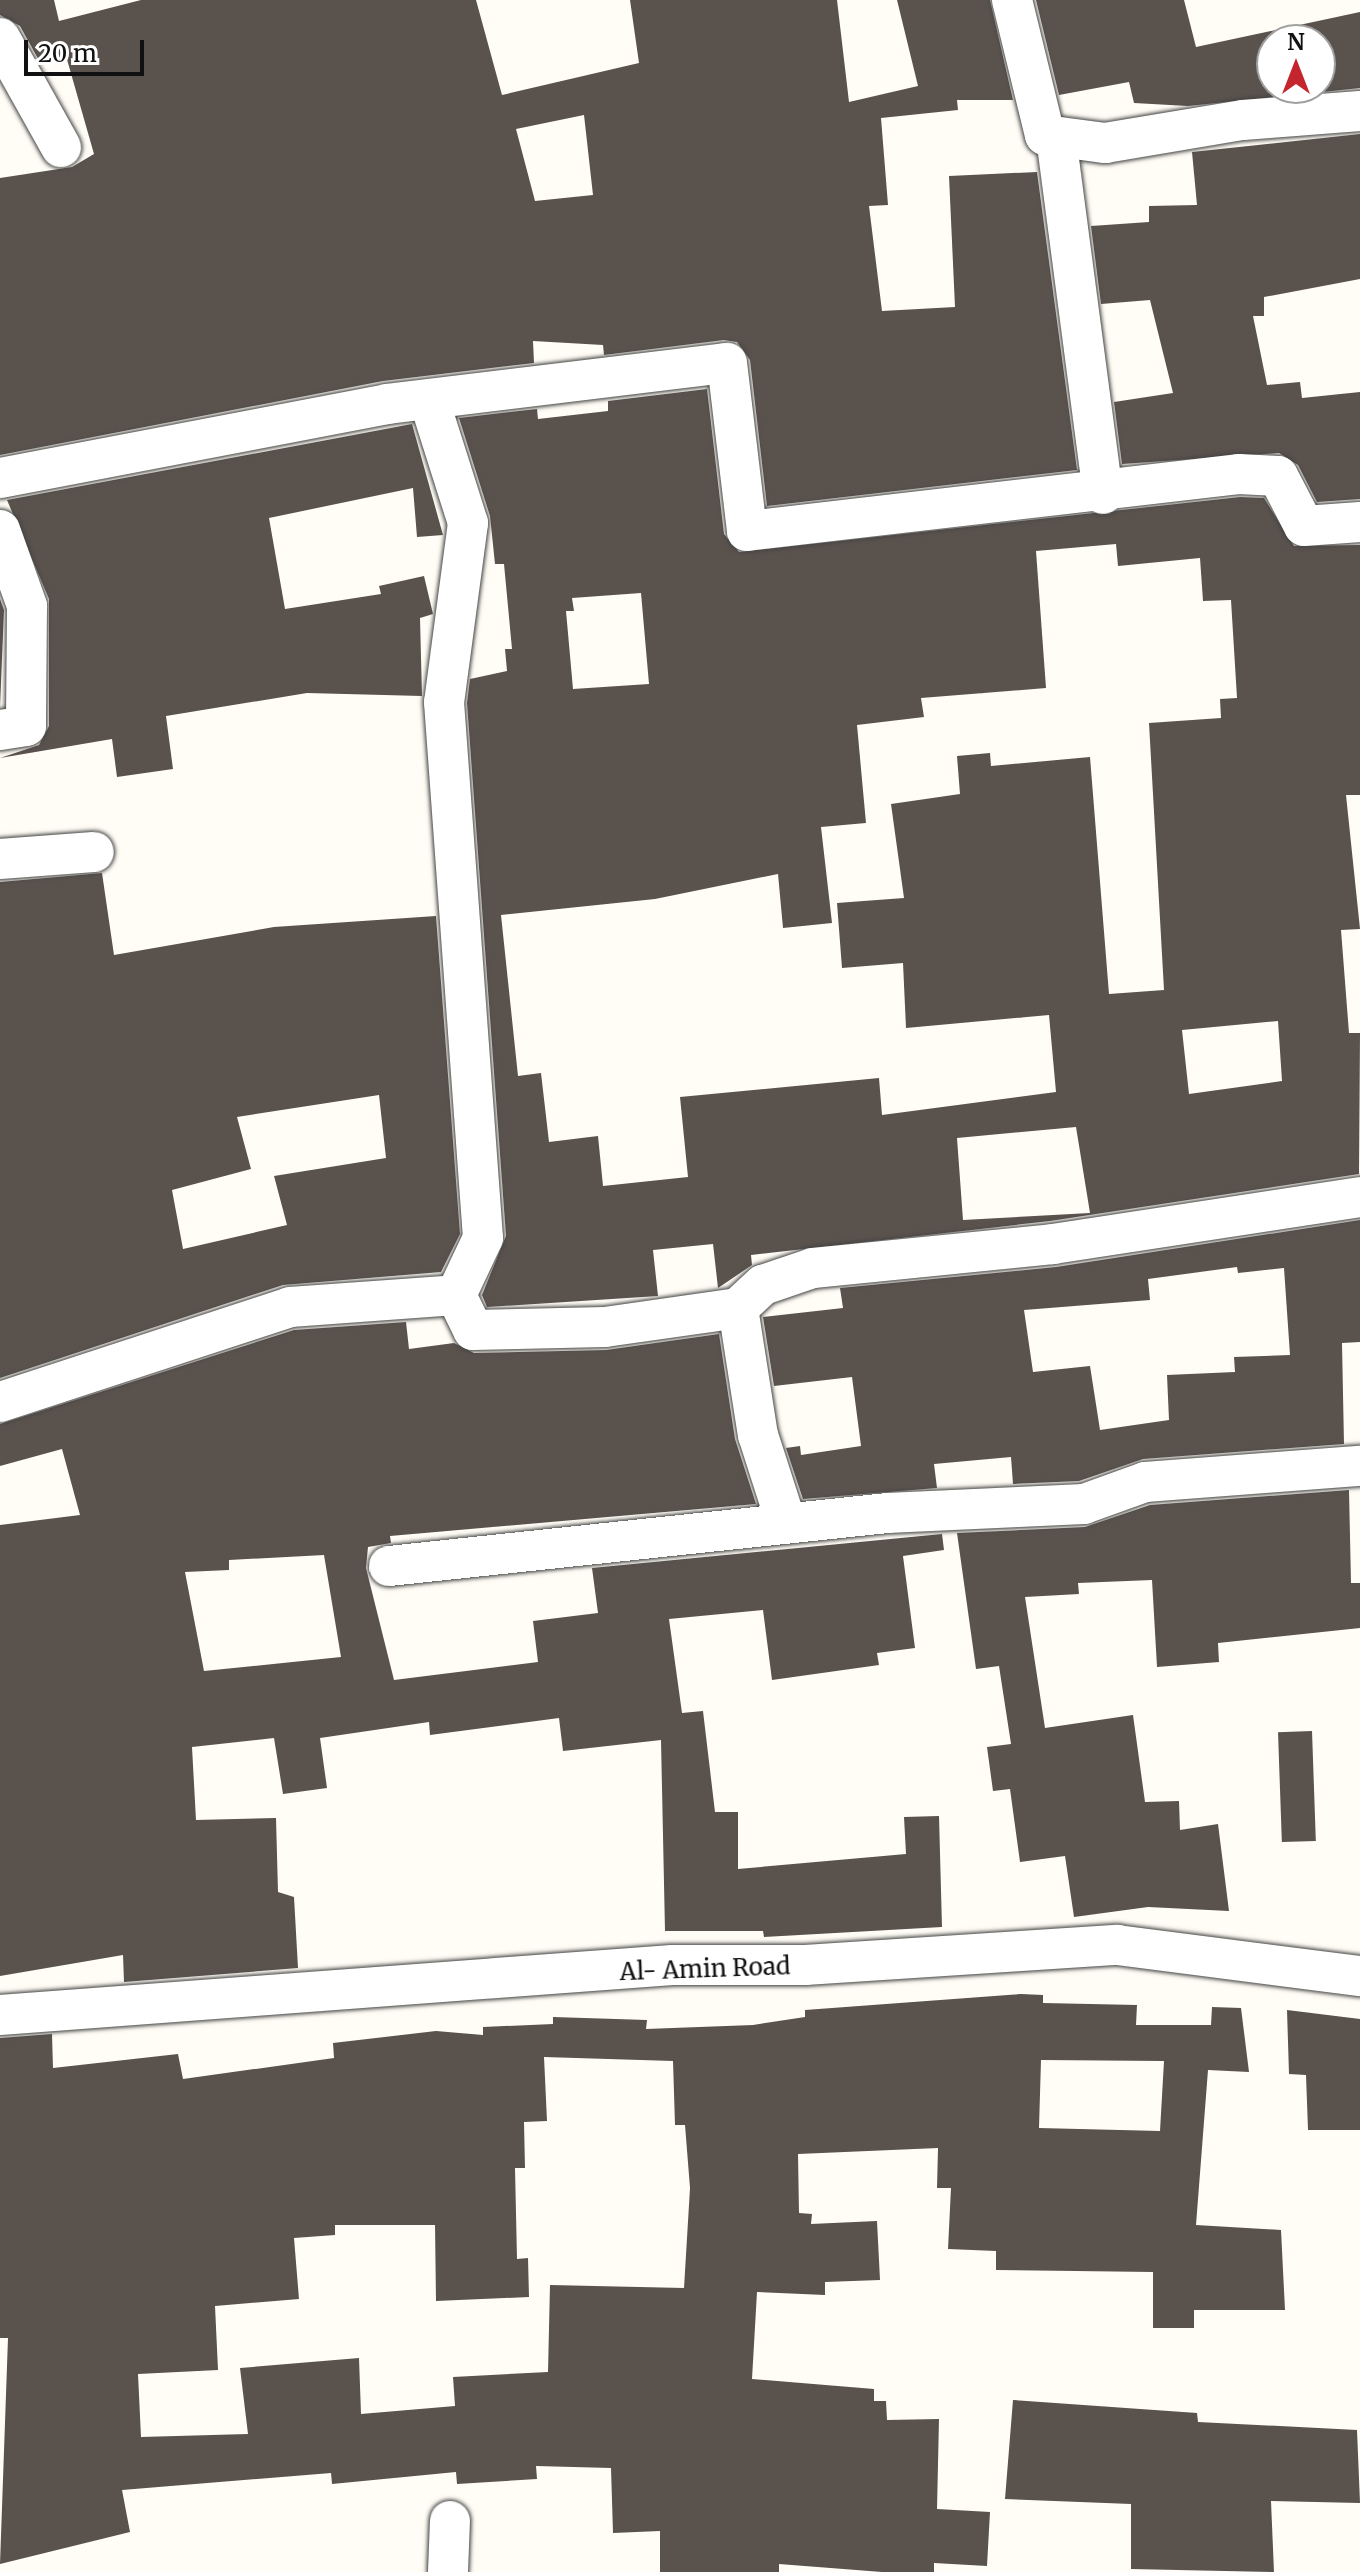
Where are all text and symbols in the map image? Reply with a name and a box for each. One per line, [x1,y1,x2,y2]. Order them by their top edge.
scale bar [28,24,148,74]
north arrow [1256,24,1336,104]
text: N [1287,28,1305,56]
text: 20 m [38,38,97,69]
street label: Al- Amin Road [619,1952,791,1986]

